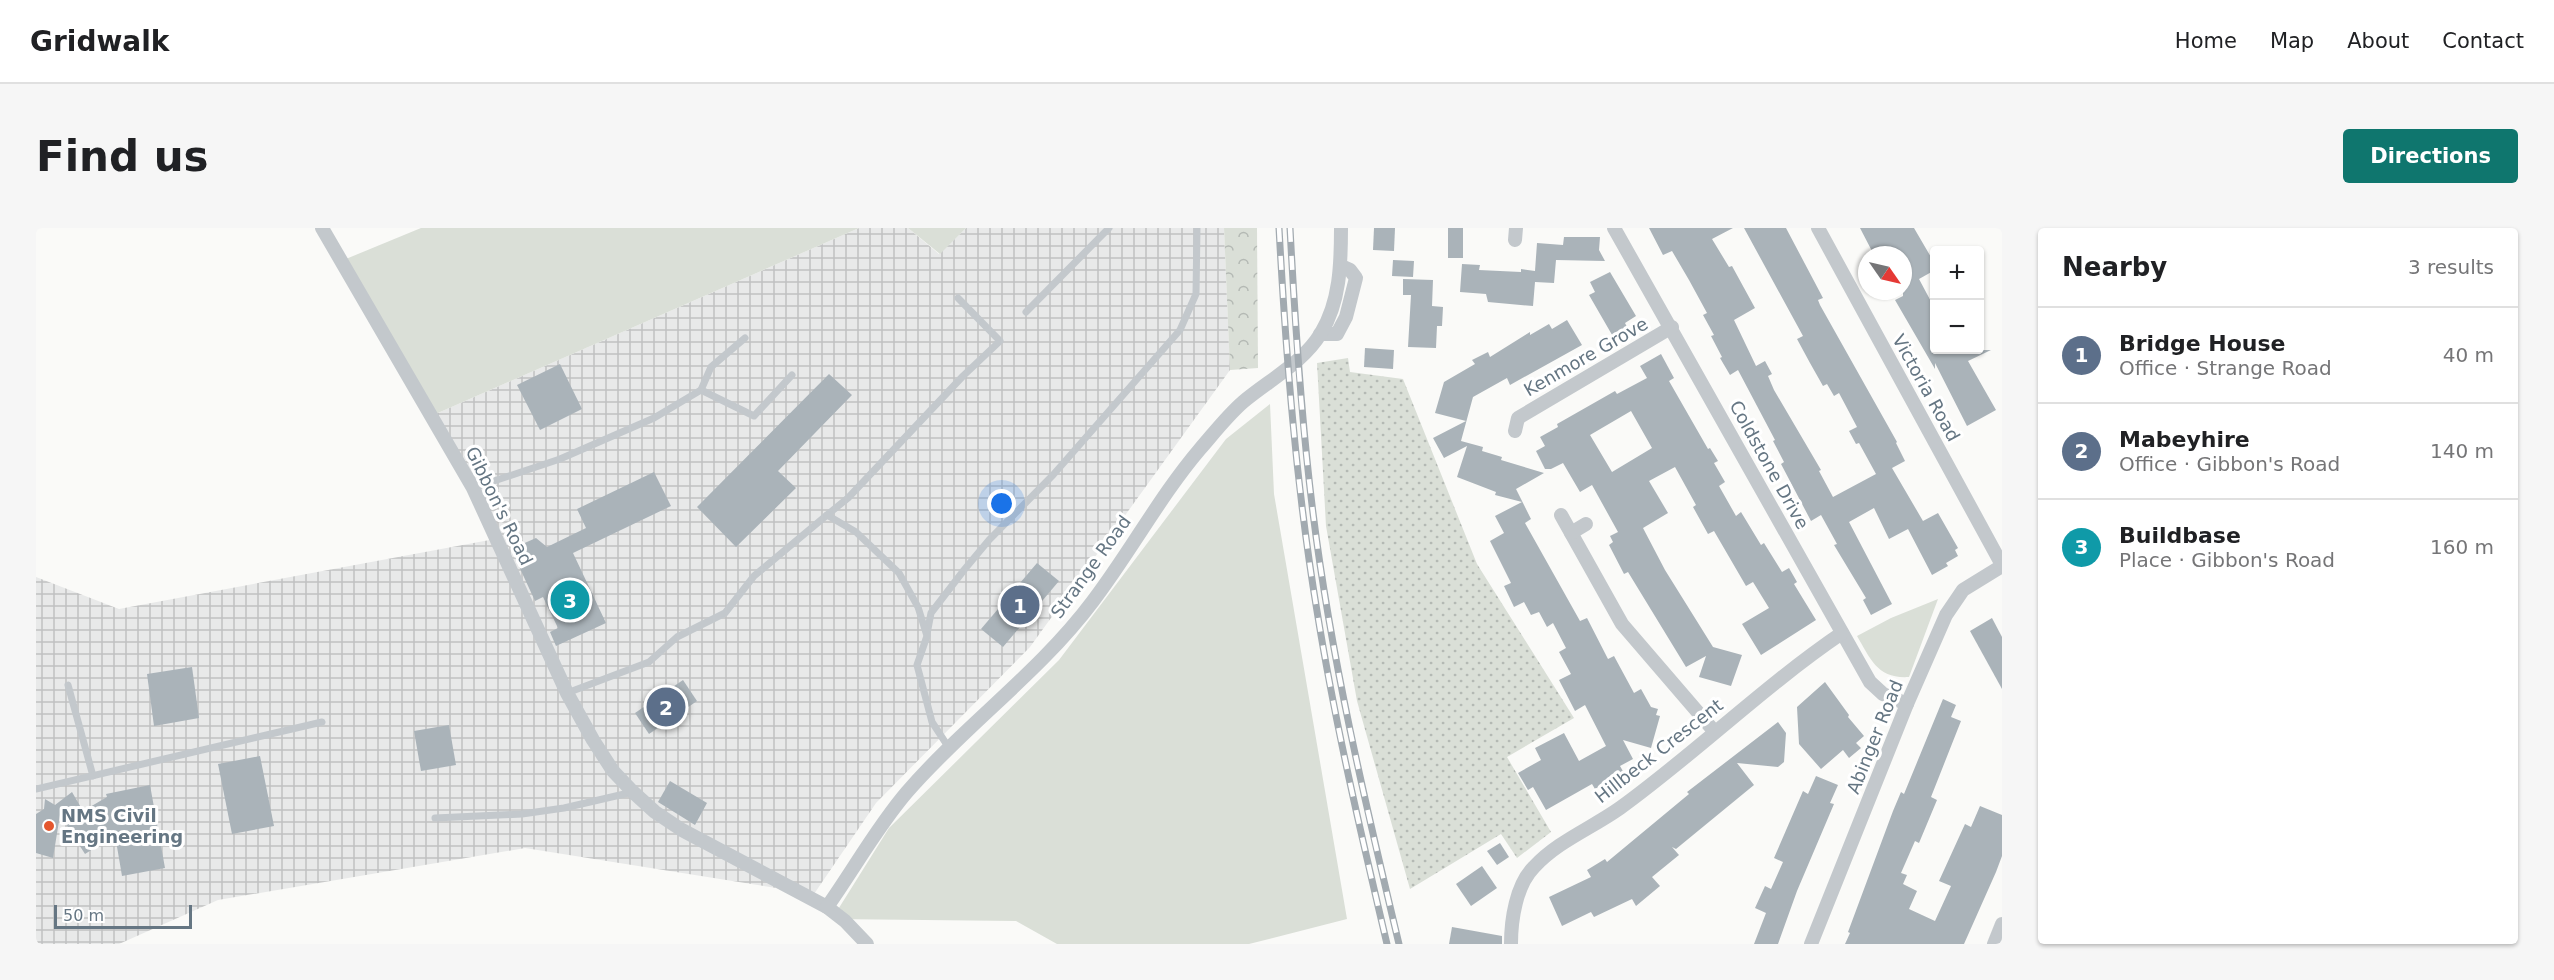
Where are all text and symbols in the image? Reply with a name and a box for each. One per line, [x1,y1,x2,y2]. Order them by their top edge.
text: Gridwalk [30,25,169,58]
text: Home [2175,29,2237,53]
text: Map [2270,29,2314,53]
text: About [2347,29,2409,53]
text: Contact [2442,29,2524,53]
button: Directions [2343,129,2518,183]
text: Find us [36,132,209,181]
north arrow [1858,246,1912,300]
map controls [1930,246,1984,354]
button: + [1930,246,1984,300]
text: Nearby [2062,252,2167,282]
text: 3 results [2408,255,2494,279]
button: − [1930,300,1984,354]
street label: Kenmore Grove [1520,313,1651,401]
street label: Victoria Road [1888,331,1965,445]
text: Bridge House [2119,331,2285,356]
text: 1 [2075,343,2088,367]
text: 40 m [2443,343,2494,367]
text: Office · Strange Road [2119,356,2332,380]
street label: Coldstone Drive [1725,397,1813,533]
text: Mabeyhire [2119,427,2250,452]
text: 2 [2075,439,2088,463]
text: 140 m [2430,439,2494,463]
street label: Gibbon's Road [462,443,537,569]
text: Office · Gibbon's Road [2119,452,2340,476]
your location [987,489,1016,518]
street label: Strange Road [1046,511,1135,622]
text: Buildbase [2119,523,2241,548]
text: 3 [2075,535,2088,559]
text: 160 m [2430,535,2494,559]
text: Place · Gibbon's Road [2119,548,2335,572]
pin: 3 [550,578,590,622]
pin: 1 [1000,582,1040,628]
street label: Abinger Road [1842,677,1907,797]
pin: 2 [646,684,686,730]
street label: Hillbeck Crescent [1591,694,1727,807]
place label: NMS Civil Engineering [61,805,183,847]
marker: NMS Civil Engineering [42,819,56,833]
scale bar [54,902,192,930]
text: 50 m [63,906,104,925]

